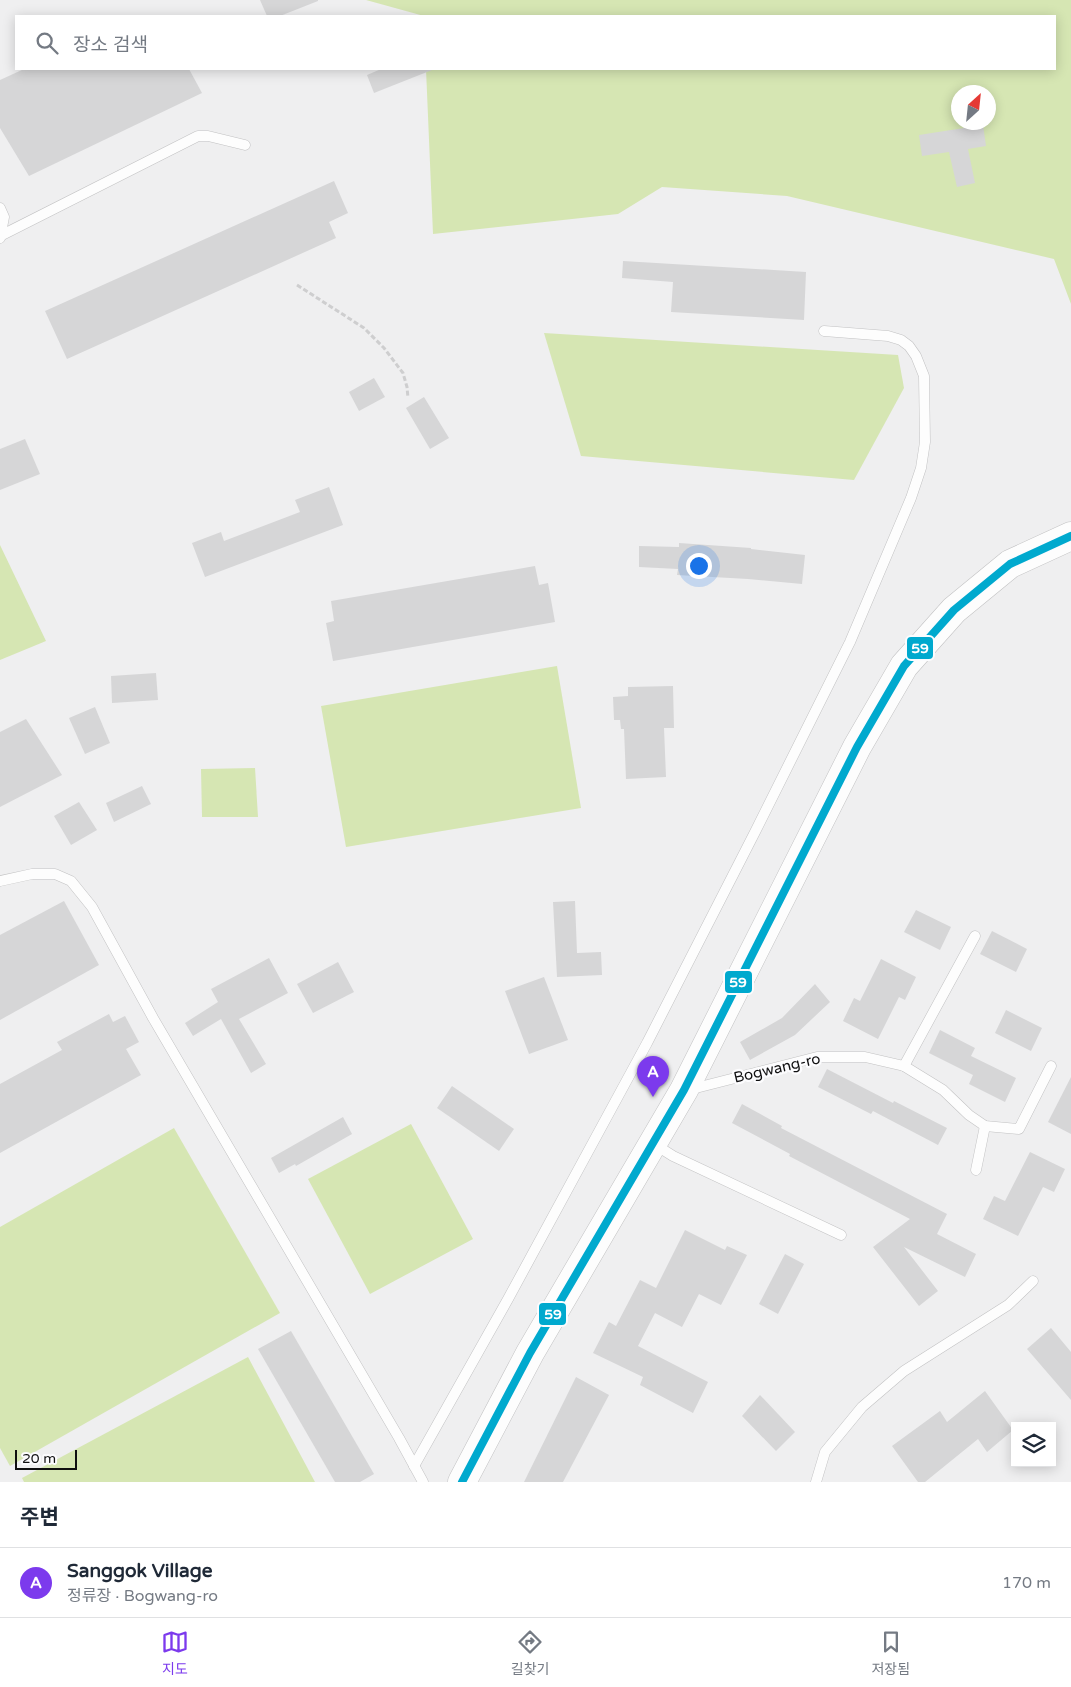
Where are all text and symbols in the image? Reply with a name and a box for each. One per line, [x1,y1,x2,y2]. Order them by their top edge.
search box [15,15,1056,70]
icon: search [33,29,61,57]
text: 장소 검색 [73,34,148,56]
north arrow [951,85,996,130]
your location [686,553,712,579]
line badge: 59 [906,636,934,660]
text: 59 [911,640,929,657]
line badge: 59 [724,970,753,994]
text: 59 [729,974,747,991]
street label: Bogwang-ro [732,1049,822,1087]
pin: A [637,1056,669,1097]
line badge: 59 [538,1302,567,1326]
text: 59 [544,1306,562,1323]
map controls [1011,1422,1056,1467]
button: layers [1011,1422,1056,1467]
scale bar [15,1447,78,1470]
text: 20 m [22,1450,56,1467]
text: 주변 [20,1505,59,1530]
text: Sanggok Village [67,1560,212,1582]
text: A [30,1573,42,1593]
text: 170 m [1002,1573,1051,1593]
text: 정류장 · Bogwang-ro [67,1586,218,1606]
tab: 지도 [161,1628,189,1678]
tab: 길찾기 [511,1628,550,1678]
tab: 저장됨 [871,1628,910,1678]

